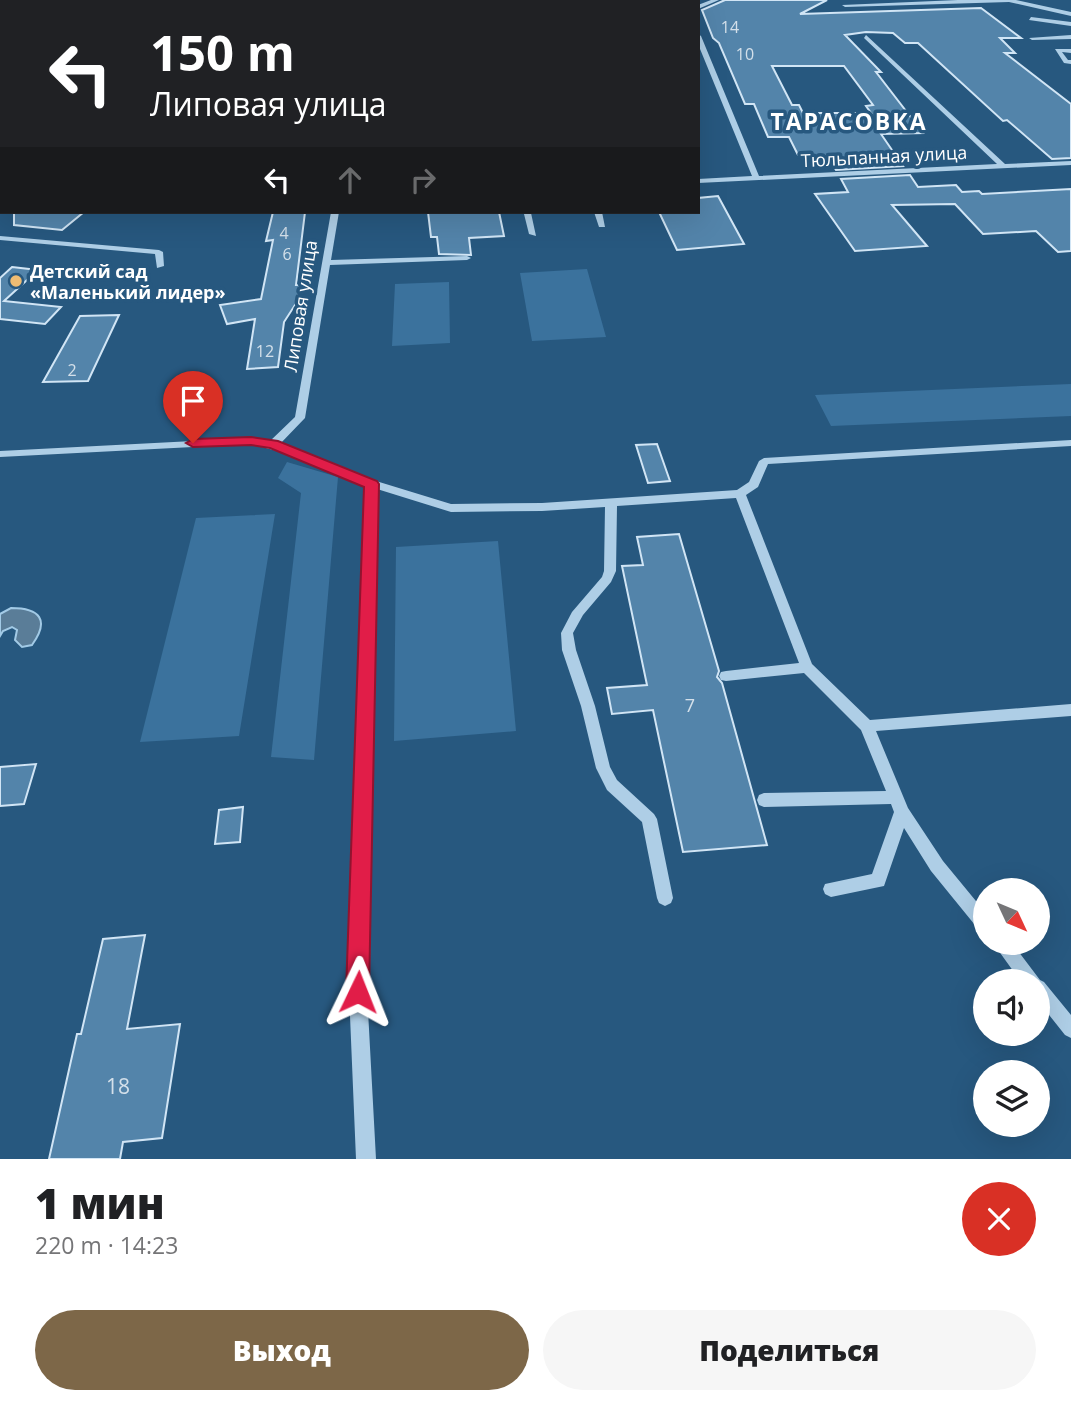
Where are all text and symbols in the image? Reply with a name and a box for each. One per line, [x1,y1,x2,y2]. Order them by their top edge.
house number: 14 [721,16,739,38]
text: 150 m [150,19,295,85]
icon: left [35,28,126,119]
house number: 10 [736,43,754,65]
text: Липовая улица [150,82,387,125]
district label: ТАРАСОВКА [770,105,928,137]
street label: Тюльпанная улица [800,140,968,172]
icon: left [258,161,296,199]
icon: ahead [331,161,369,199]
icon: right [404,161,442,199]
house number: 4 [279,222,289,244]
street label: Липовая улица [278,238,322,374]
house number: 6 [282,243,292,265]
place label: Детский сад «Маленький лидер» [30,259,226,304]
marker: Детский сад «Маленький лидер» [8,273,24,289]
house number: 12 [256,340,274,362]
house number: 2 [67,359,77,381]
pin [163,371,223,443]
icon: arrive [174,382,212,420]
house number: 7 [685,693,695,717]
north arrow [973,878,1050,956]
map controls [973,878,1050,1137]
position arrow [321,955,395,1029]
button: sound [973,969,1050,1046]
button: layers [973,1060,1050,1137]
house number: 18 [106,1072,130,1100]
text: 1 мин [35,1174,165,1231]
button: close [962,1182,1036,1256]
text: 220 m · 14:23 [35,1229,178,1261]
button: Выход [35,1310,529,1390]
button: Поделиться [543,1310,1036,1390]

